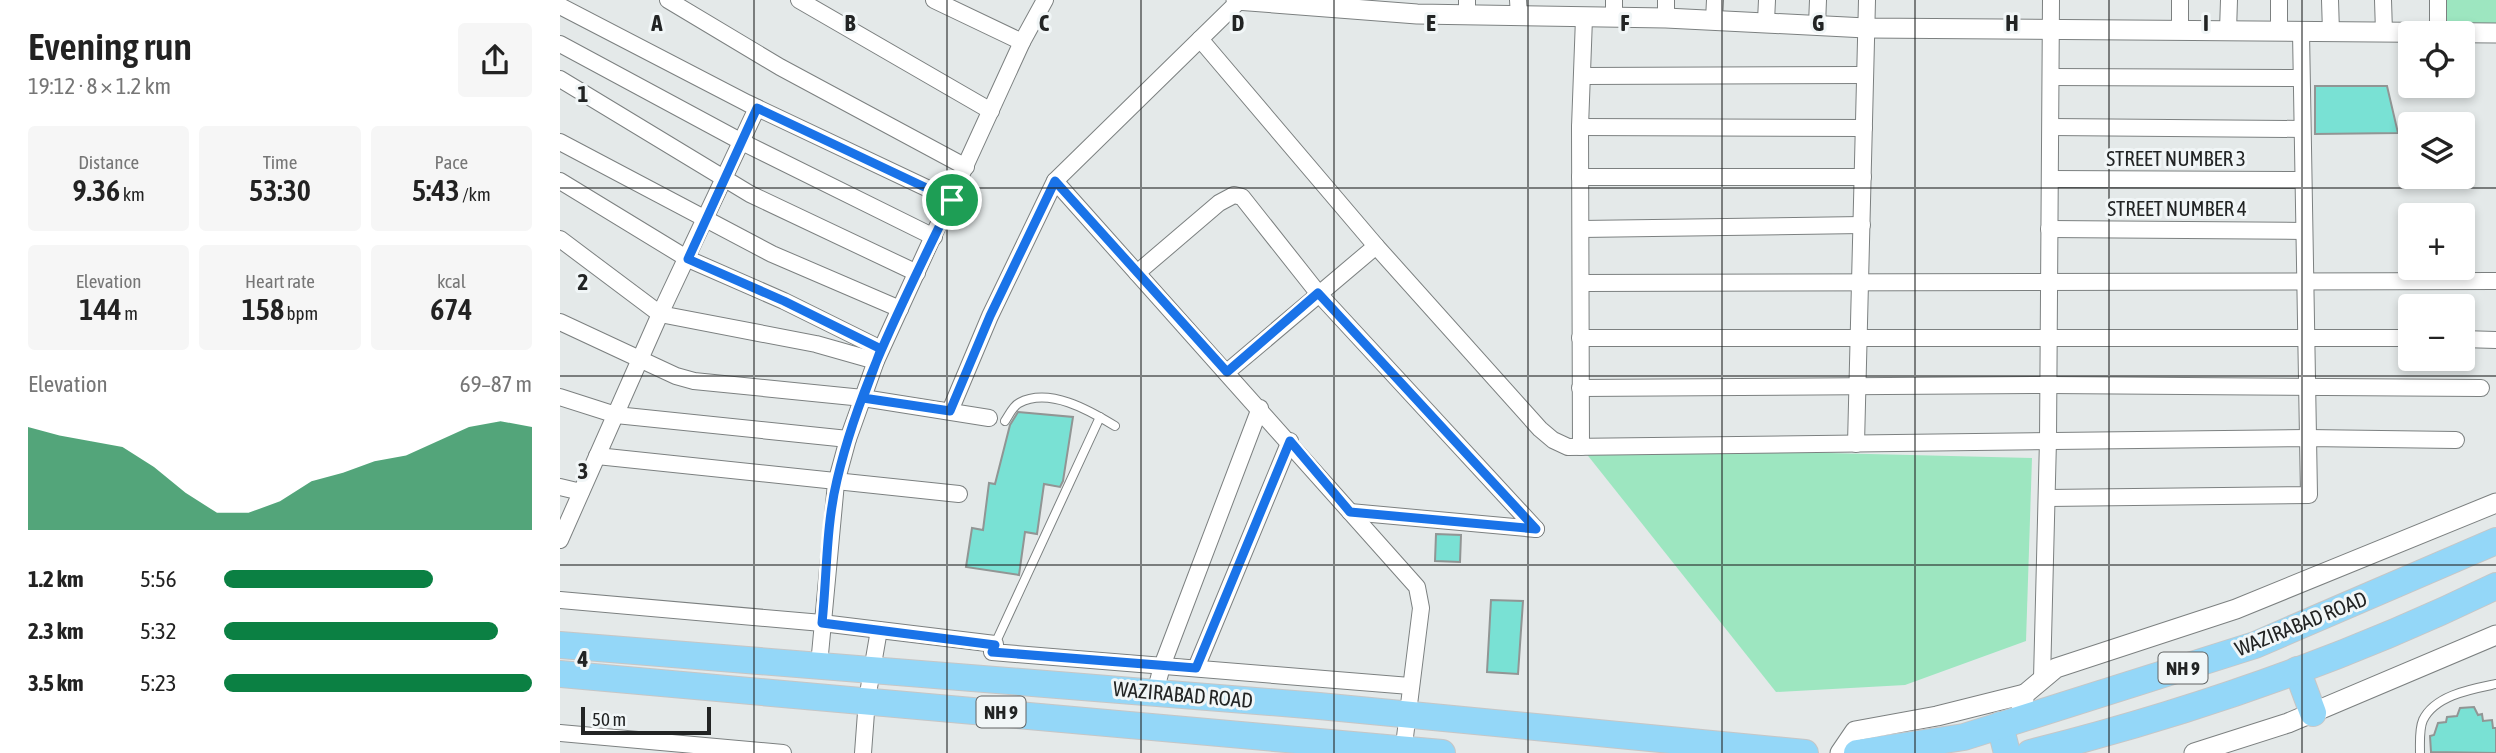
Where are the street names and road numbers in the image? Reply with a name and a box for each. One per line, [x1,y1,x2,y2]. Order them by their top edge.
street label: STREET NUMBER 3 [2106,146,2246,170]
street label: STREET NUMBER 4 [2107,196,2247,220]
street label: WAZIRABAD ROAD [2231,586,2370,660]
road number: NH 9 [2158,652,2208,684]
street label: WAZIRABAD ROAD [1112,676,1254,712]
road number: NH 9 [976,696,1026,727]

